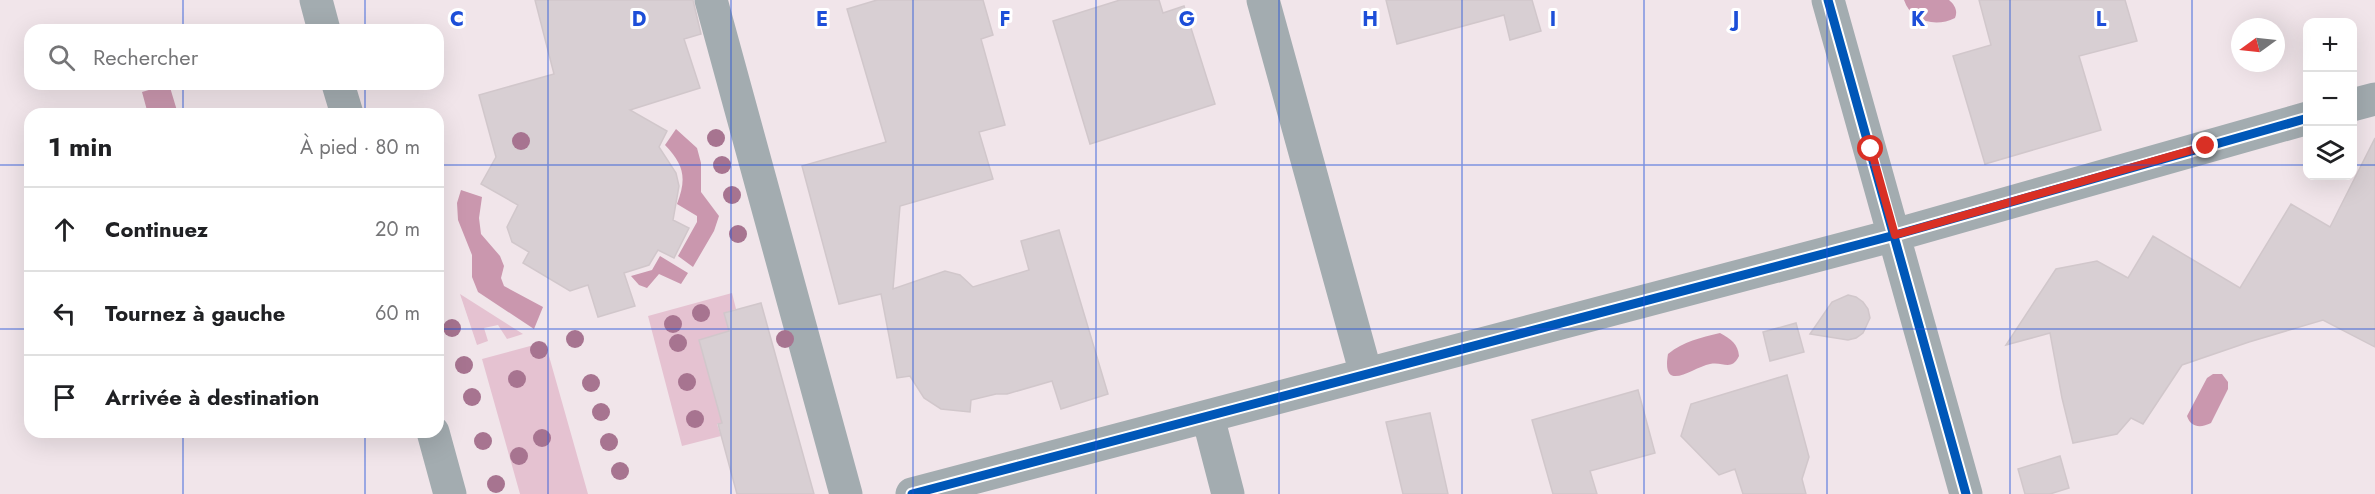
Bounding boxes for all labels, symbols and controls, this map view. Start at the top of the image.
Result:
text: C [450,5,464,34]
text: D [632,5,646,34]
text: E [816,5,828,34]
text: F [999,5,1011,34]
text: G [1179,5,1195,34]
text: H [1362,5,1378,34]
text: I [1550,5,1556,34]
text: J [1729,5,1739,34]
text: K [1911,5,1925,34]
text: L [2096,5,2107,34]
north arrow [2231,18,2285,72]
map controls [2303,18,2357,180]
button: + [2303,18,2357,72]
search box [24,24,444,90]
icon: search [45,41,78,74]
text: Rechercher [93,41,198,73]
button: − [2303,72,2357,126]
button: layers [2303,126,2357,180]
text: 1 min [48,128,112,166]
route end [2192,132,2218,158]
text: À pied · 80 m [300,133,420,162]
route start [1857,135,1883,161]
icon: ahead [48,213,81,246]
text: Continuez [105,213,208,245]
text: 20 m [375,215,420,244]
icon: left [48,297,81,330]
text: Tournez à gauche [105,297,285,329]
text: 60 m [375,299,420,328]
icon: arrive [48,381,81,414]
text: Arrivée à destination [105,381,319,413]

